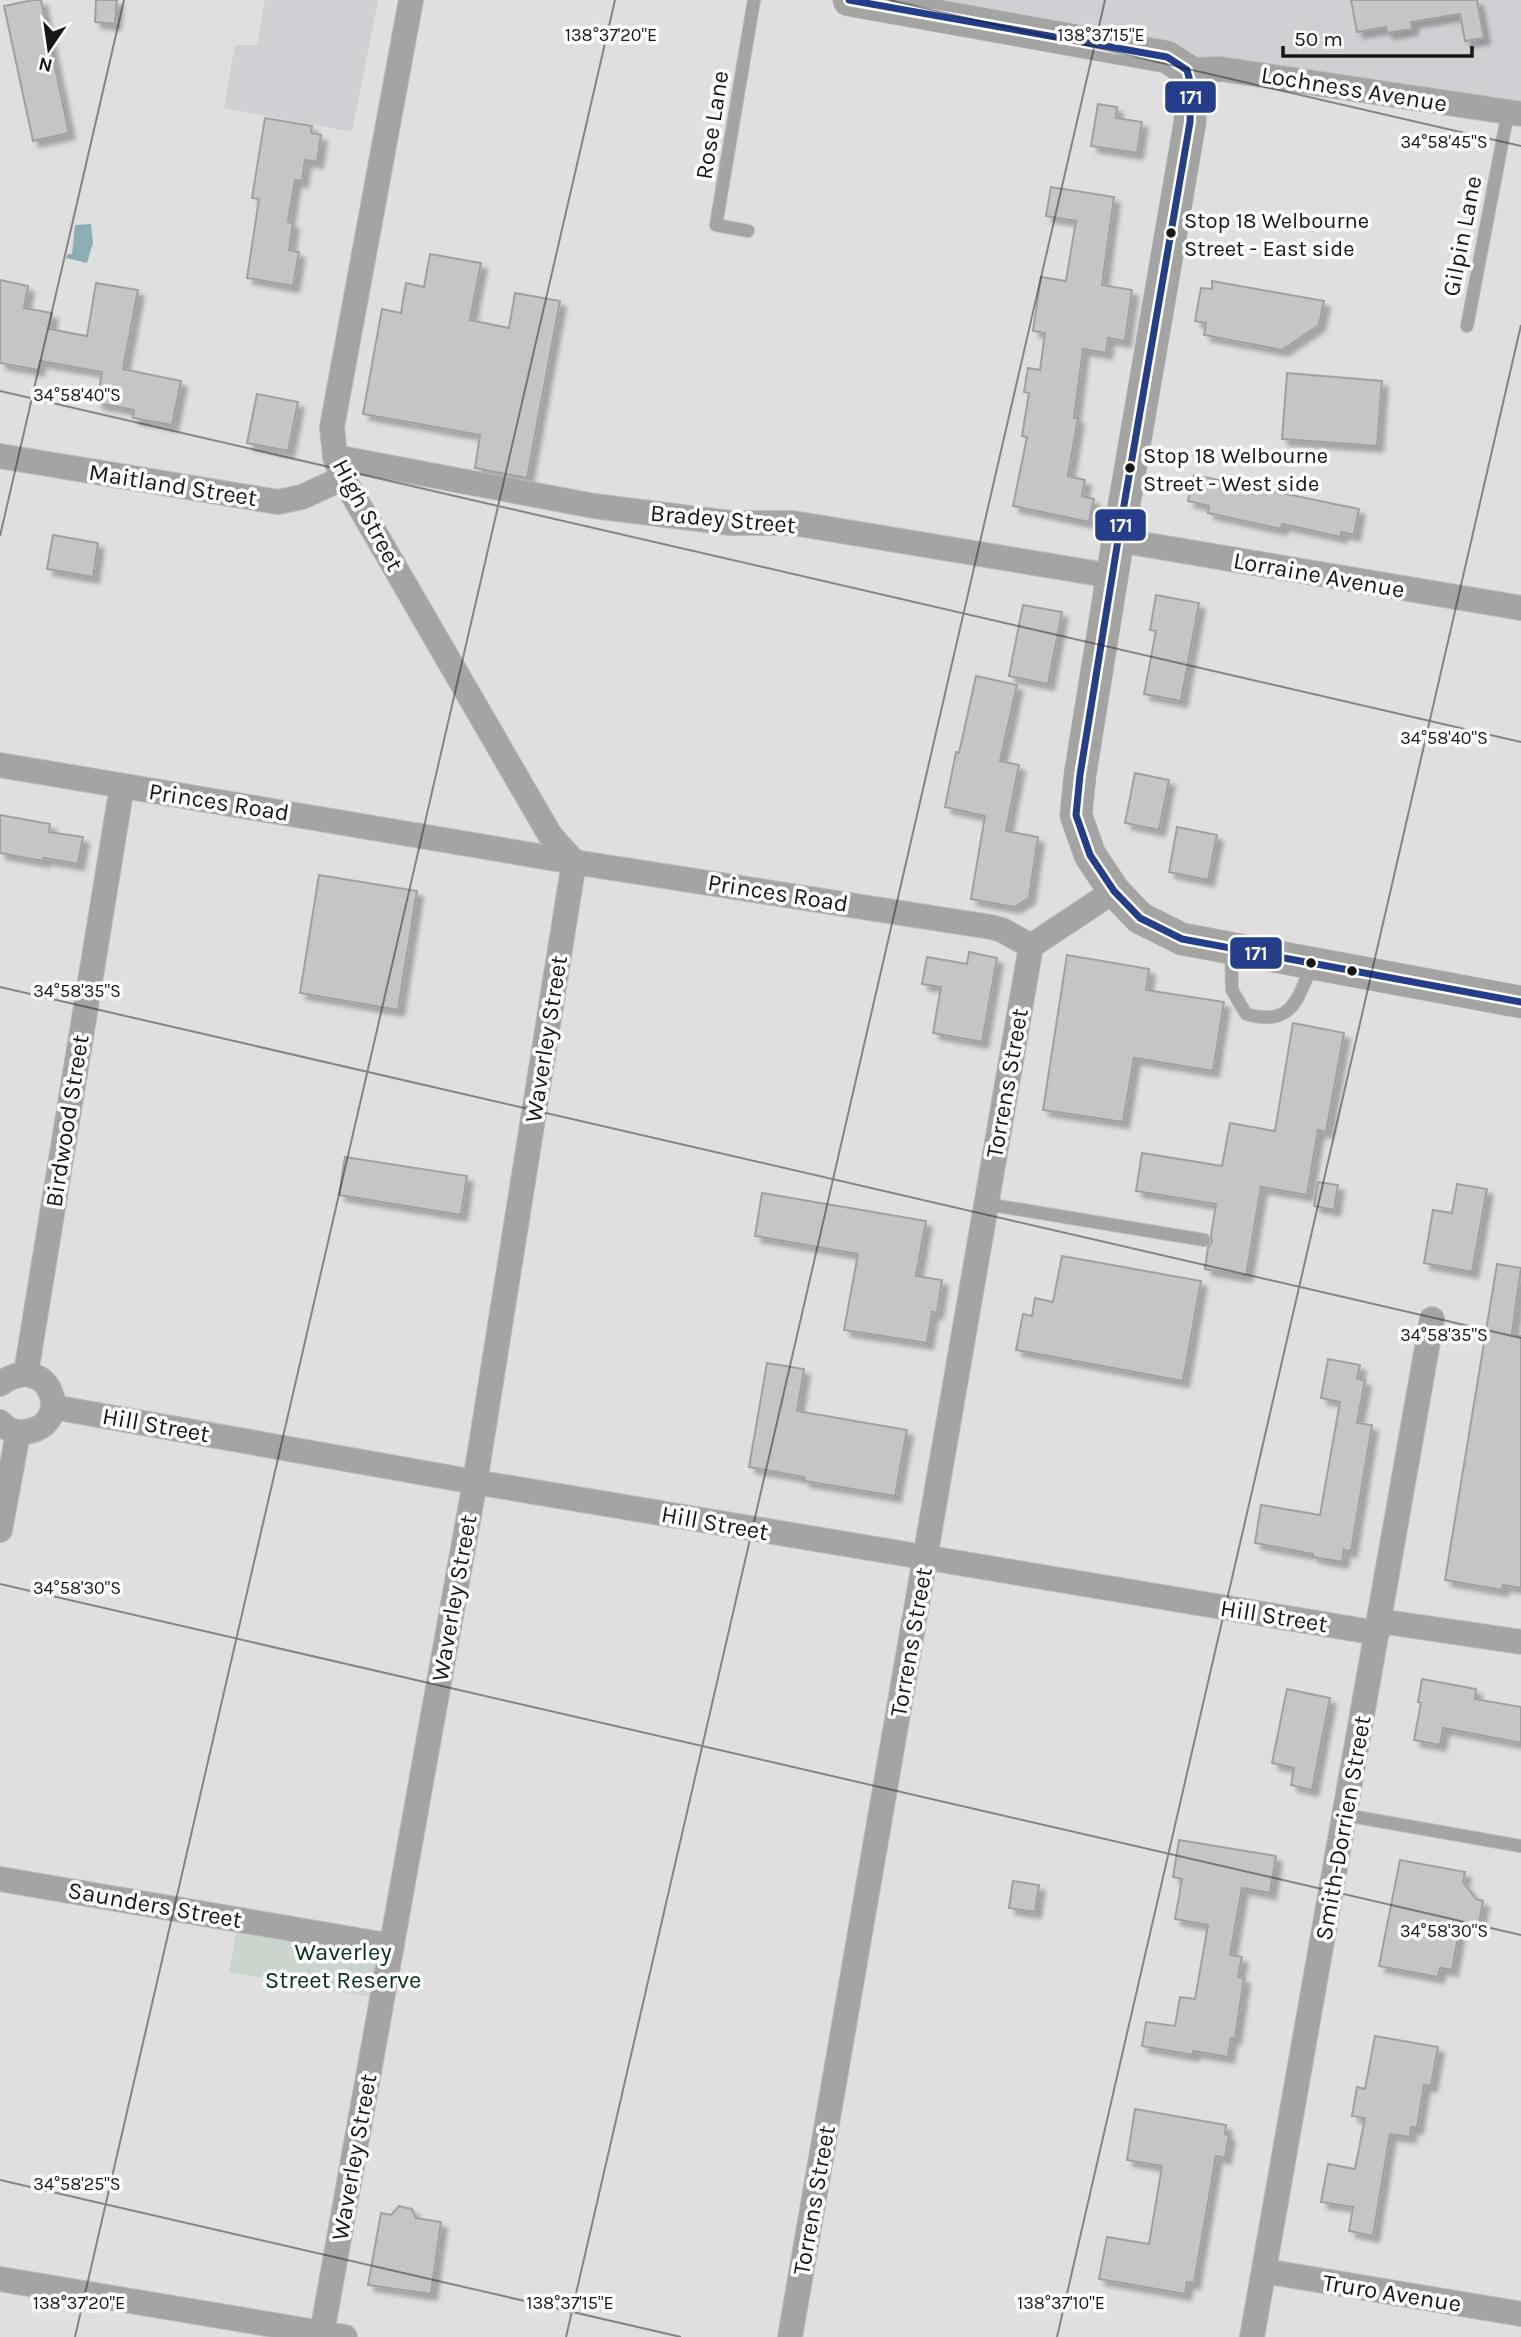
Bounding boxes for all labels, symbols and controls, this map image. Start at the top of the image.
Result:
north arrow [14,14,84,84]
scale bar [1283,14,1472,58]
text: 138°37'20"E [565,24,657,46]
text: 138°37'15"E [1058,24,1145,46]
text: 50 m [1294,27,1343,51]
text: N [36,52,55,77]
street label: Lochness Avenue [1259,60,1449,118]
street label: Rose Lane [690,69,734,181]
line badge: 171 [1164,80,1217,114]
text: 171 [1180,87,1203,109]
text: 34°58'45"S [1400,131,1488,153]
street label: Gilpin Lane [1437,173,1487,299]
place label: Stop 18 Welbourne Street - East side [1184,208,1369,262]
marker: Stop 18 Welbourne Street - East side [1164,226,1178,240]
text: 34°58'40"S [33,384,121,406]
place label: Stop 18 Welbourne Street - West side [1143,443,1328,497]
street label: High Street [327,454,409,576]
street label: Maitland Street [87,458,259,512]
marker: Stop 18 Welbourne Street - West side [1123,461,1137,475]
street label: Bradey Street [649,499,797,539]
line badge: 171 [1094,508,1147,542]
text: 171 [1110,515,1133,537]
street label: Lorraine Avenue [1231,546,1407,604]
text: 34°58'40"S [1400,727,1488,749]
street label: Princes Road [147,777,291,827]
street label: Princes Road [706,868,850,918]
line badge: 171 [1229,936,1283,970]
text: 171 [1245,943,1268,965]
street label: Waverley Street [519,953,573,1125]
unlabelled marker [1304,956,1318,970]
unlabelled marker [1345,964,1359,978]
text: 34°58'35"S [33,980,121,1002]
street label: Torrens Street [980,1006,1034,1160]
street label: Birdwood Street [40,1033,94,1209]
text: 34°58'35"S [1400,1324,1488,1346]
street label: Hill Street [100,1402,212,1448]
street label: Hill Street [659,1500,771,1546]
street label: Waverley Street [426,1512,482,1684]
street label: Torrens Street [884,1565,938,1719]
text: 34°58'30"S [33,1577,121,1599]
street label: Hill Street [1218,1594,1330,1638]
street label: Smith-Dorrien Street [1309,1713,1377,1943]
street label: Saunders Street [66,1876,244,1934]
text: 34°58'30"S [1400,1920,1488,1942]
park label: Waverley Street Reserve [265,1938,421,1994]
street label: Waverley Street [326,2071,382,2243]
street label: Torrens Street [787,2123,841,2277]
text: 34°58'25"S [33,2173,121,2195]
street label: Truro Avenue [1321,2268,1463,2318]
text: 138°37'20"E [33,2292,125,2314]
text: 138°37'15"E [527,2292,614,2314]
text: 138°37'10"E [1017,2292,1105,2314]

